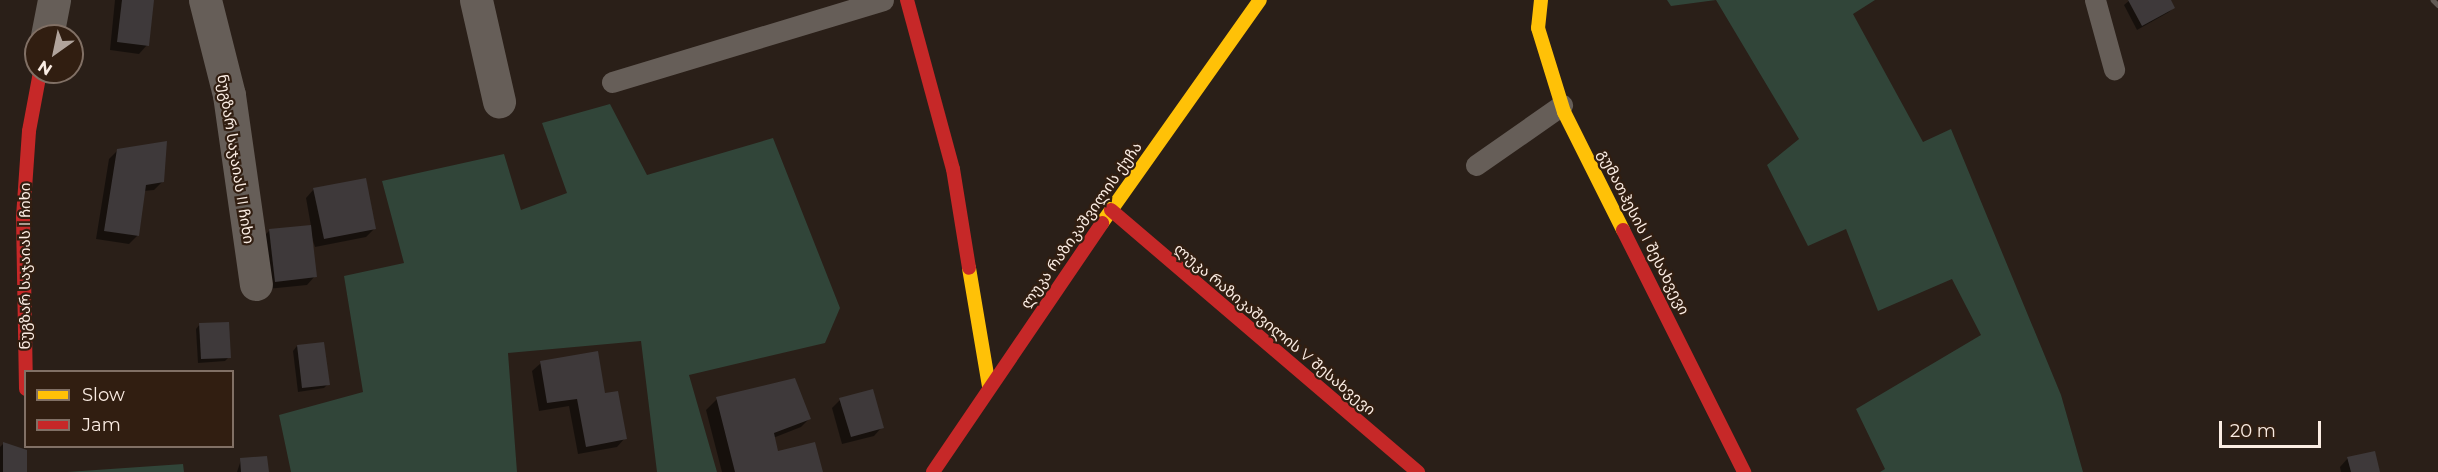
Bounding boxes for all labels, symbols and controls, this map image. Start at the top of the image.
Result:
north arrow [24,24,84,84]
text: N [34,56,56,79]
street label: ნუგზარ საჯაიას II ჩიხი [214,73,258,245]
street label: ლუკა რაზიკაშვილის ქუჩა [1016,138,1146,312]
street label: გუმათჰესის I შესახვევი [1594,146,1694,318]
street label: ნუგზარ საჯაიას I ჩიხი [16,183,34,349]
street label: ლუკა რაზიკაშვილის V შესახვევი [1171,239,1379,419]
legend [24,370,234,448]
text: Slow [82,384,125,406]
scale bar [2222,409,2324,447]
text: Jam [82,414,121,436]
text: 20 m [2230,420,2276,442]

